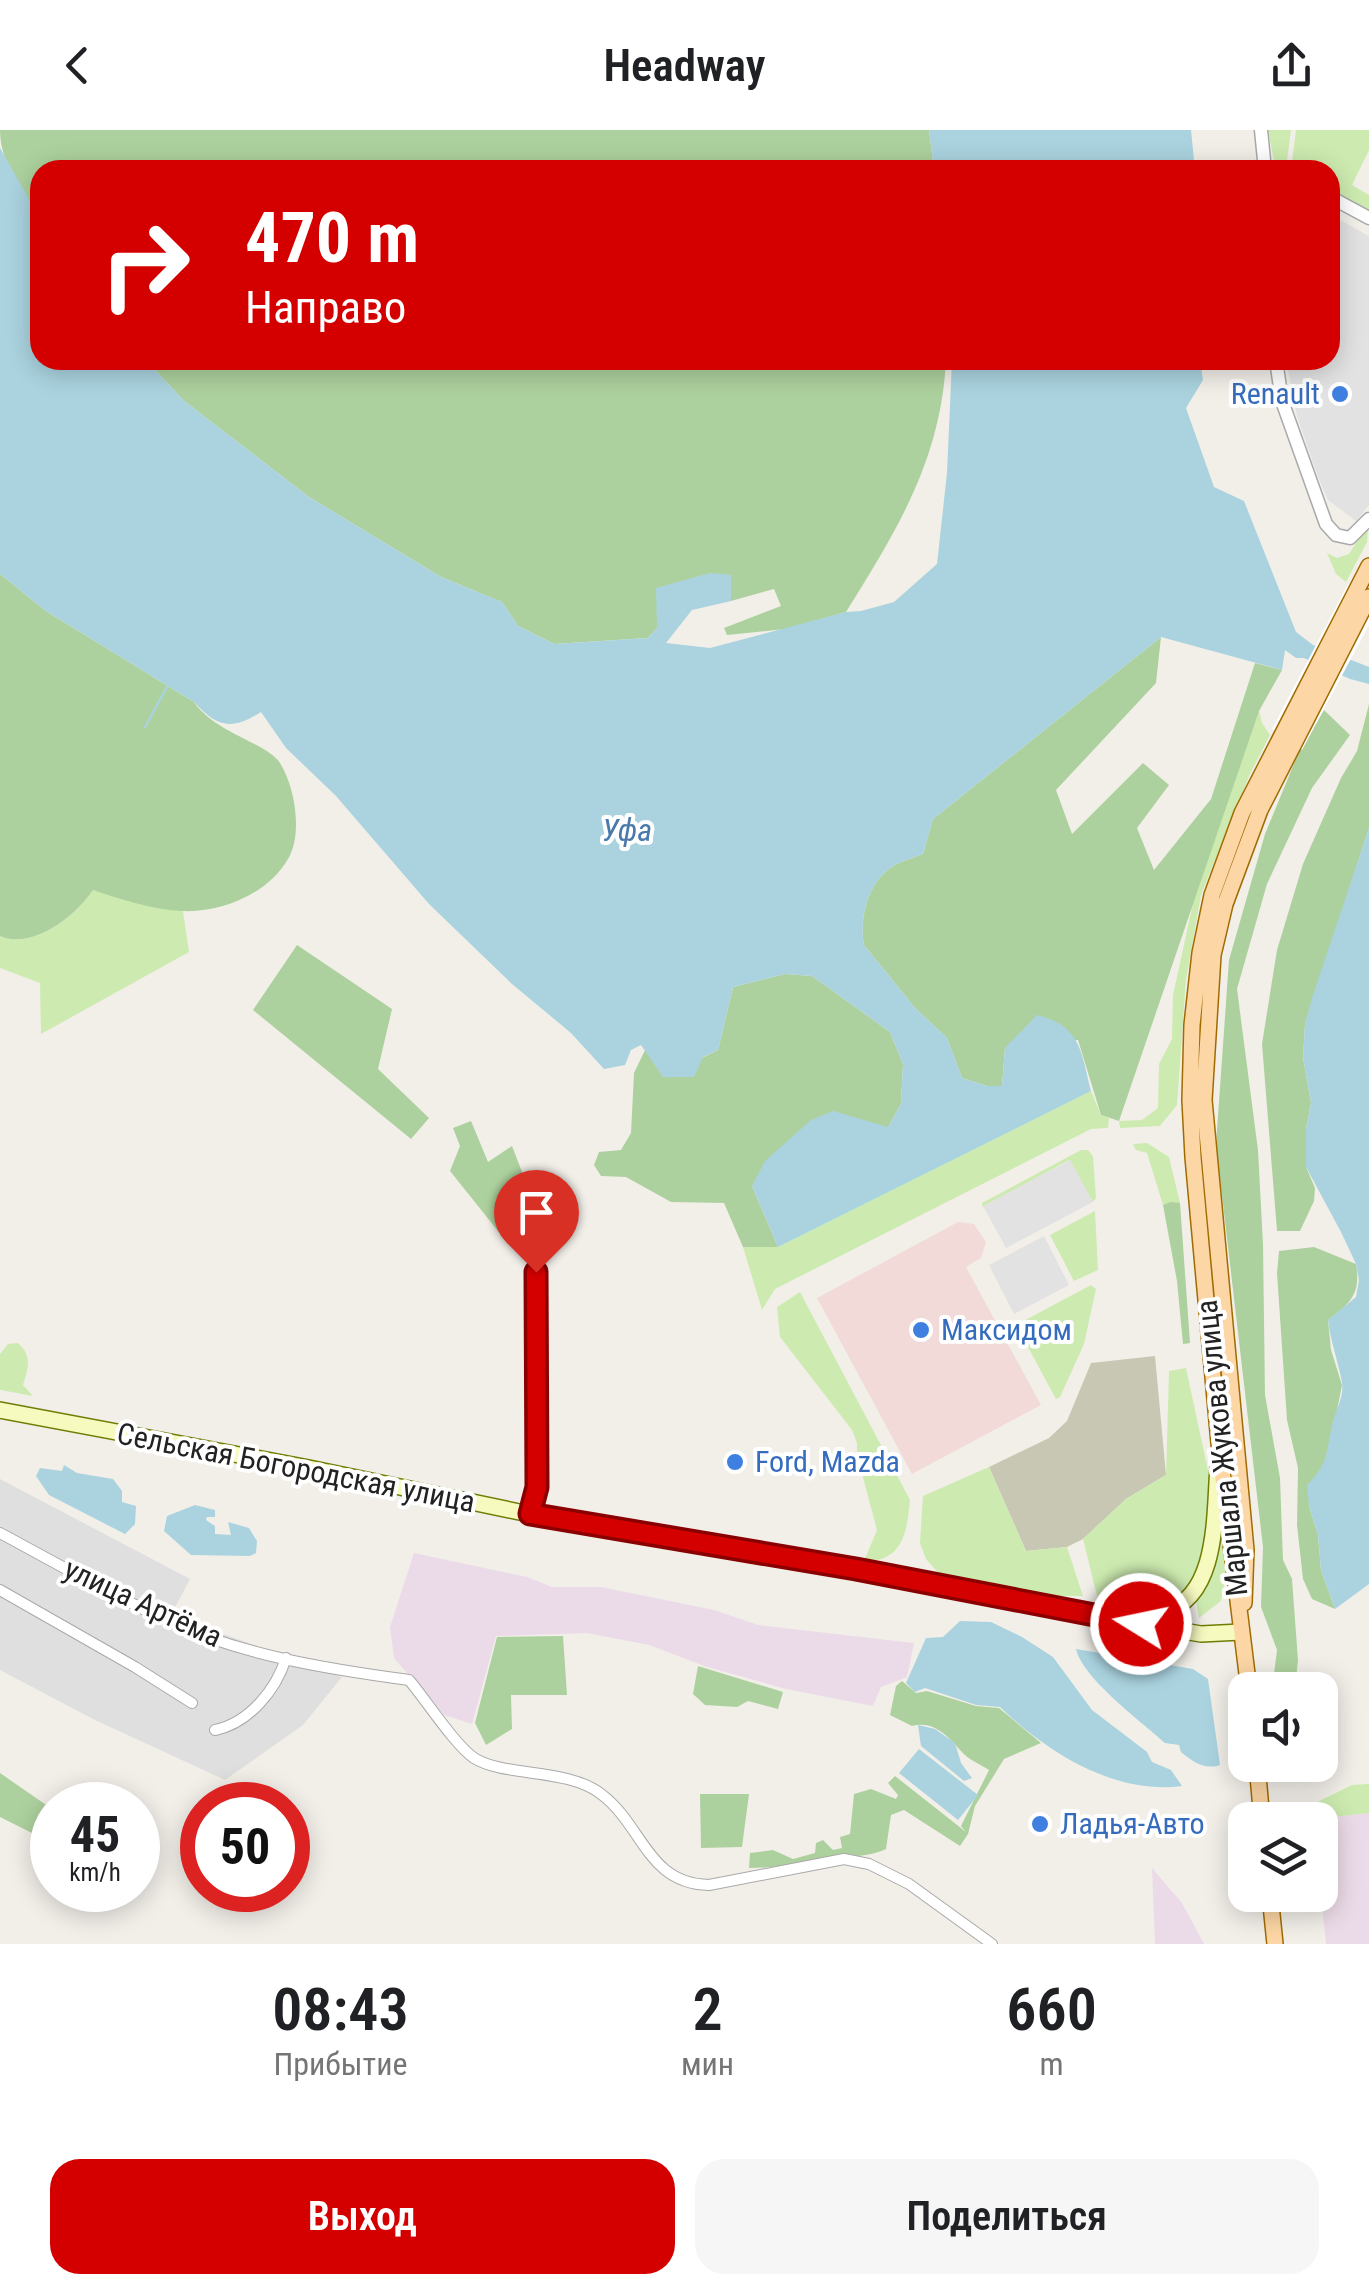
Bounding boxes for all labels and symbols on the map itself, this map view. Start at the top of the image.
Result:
place label: Renault [1231,376,1320,411]
marker: Renault [1329,383,1351,405]
water label: Уфа [602,811,652,849]
pin [494,1170,579,1273]
street label: Маршала Жукова улица [1189,1298,1254,1598]
place label: Максидом [941,1312,1072,1347]
marker: Максидом [910,1319,932,1341]
street label: Сельская Богородская улица [114,1416,478,1519]
place label: Ford, Mazda [755,1444,900,1479]
marker: Ford, Mazda [724,1451,746,1473]
street label: улица Артёма [59,1551,228,1654]
position arrow [1089,1572,1193,1676]
speed limit sign: 50 [180,1782,310,1912]
place label: Ладья-Авто [1060,1806,1205,1841]
marker: Ладья-Авто [1029,1813,1051,1835]

